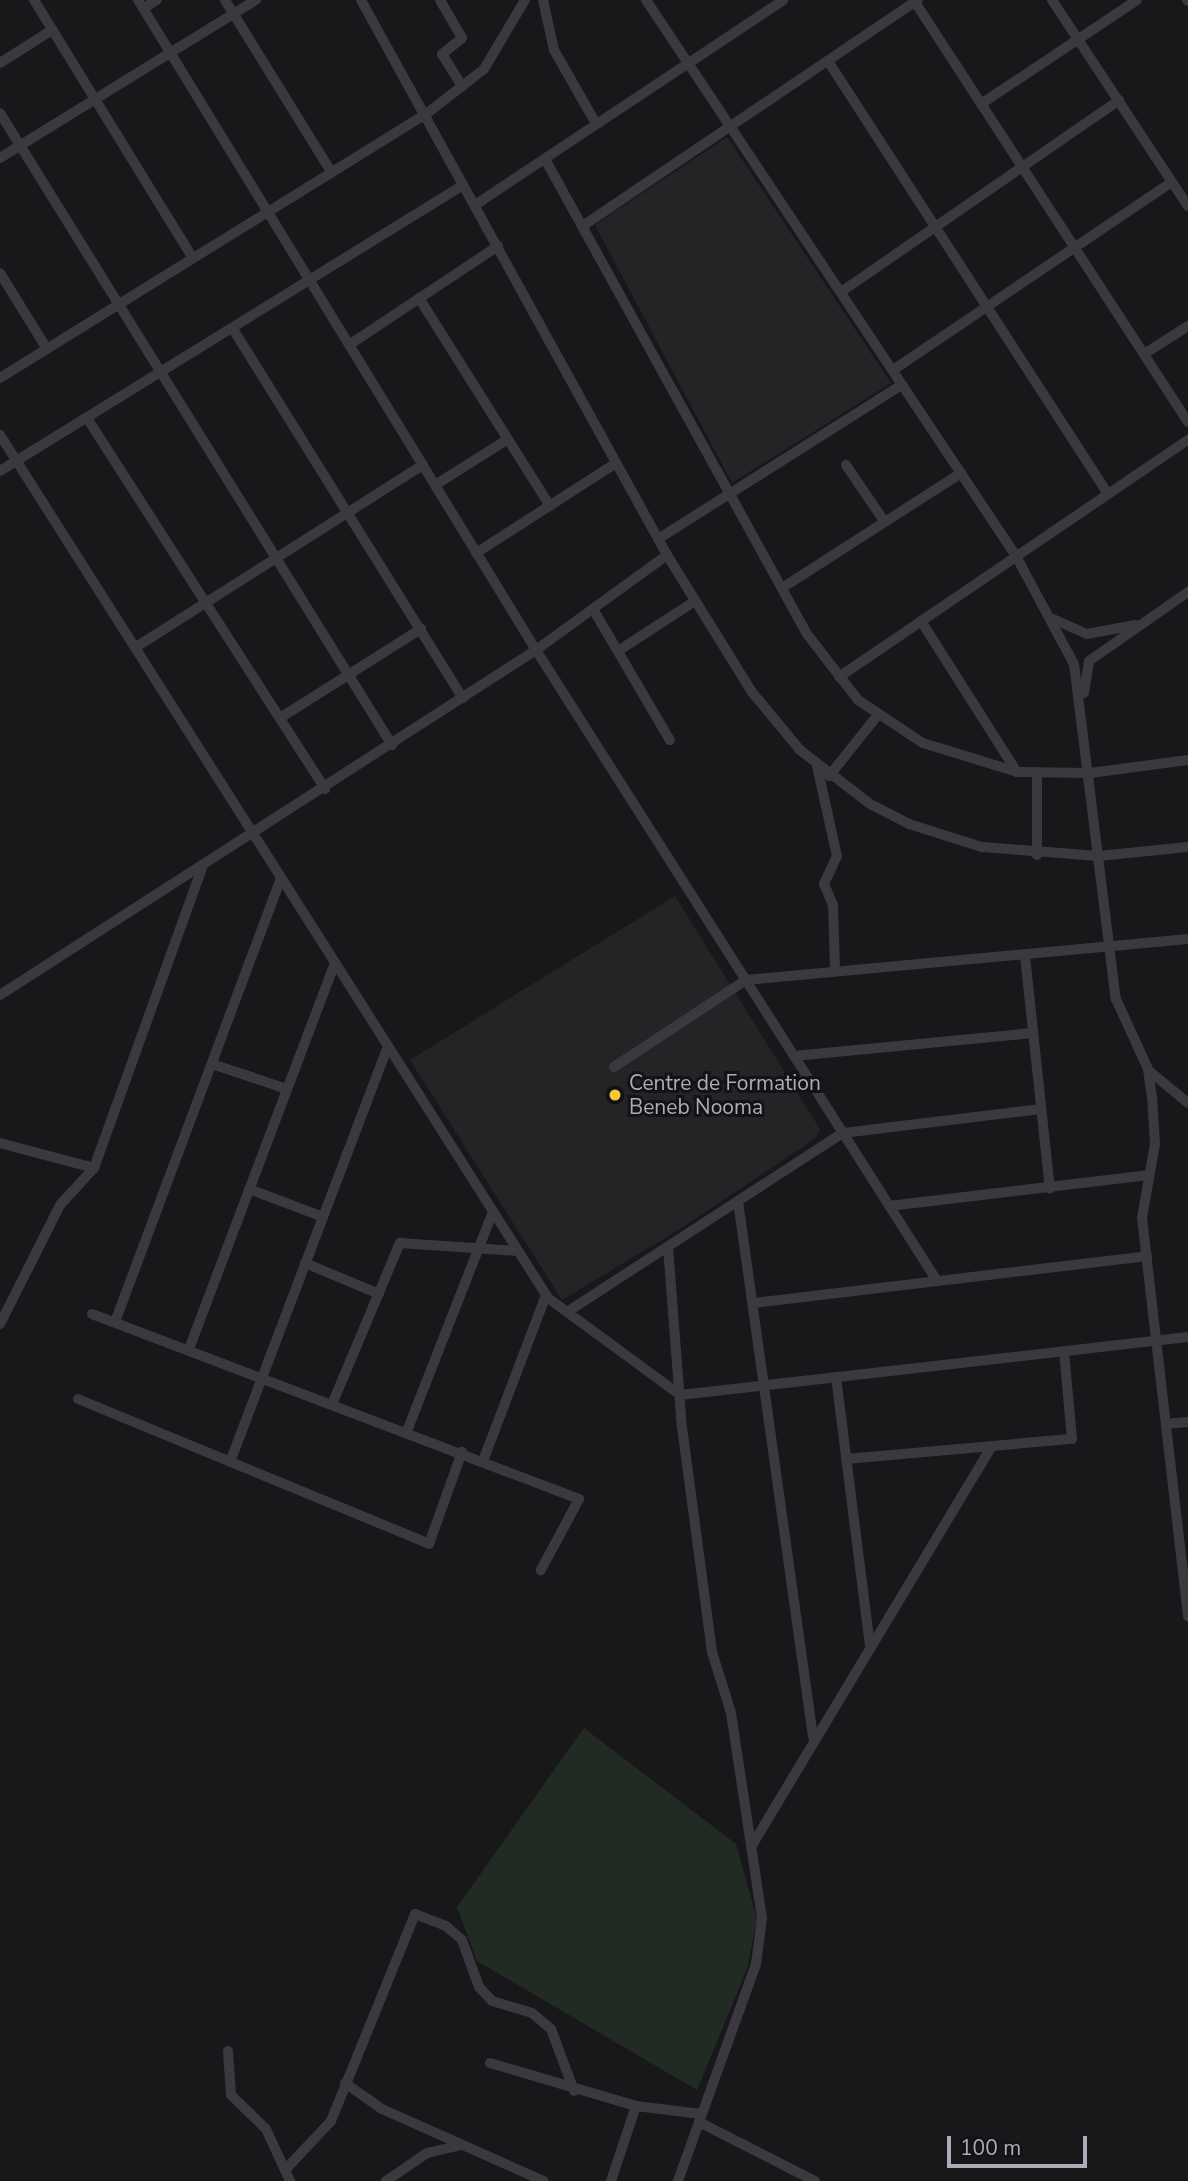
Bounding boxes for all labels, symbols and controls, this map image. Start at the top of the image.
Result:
place label: Centre de Formation Beneb Nooma [629,1070,821,1120]
marker: Centre de Formation Beneb Nooma [607,1087,623,1103]
scale bar [950,2122,1090,2166]
text: 100 m [960,2134,1021,2162]

